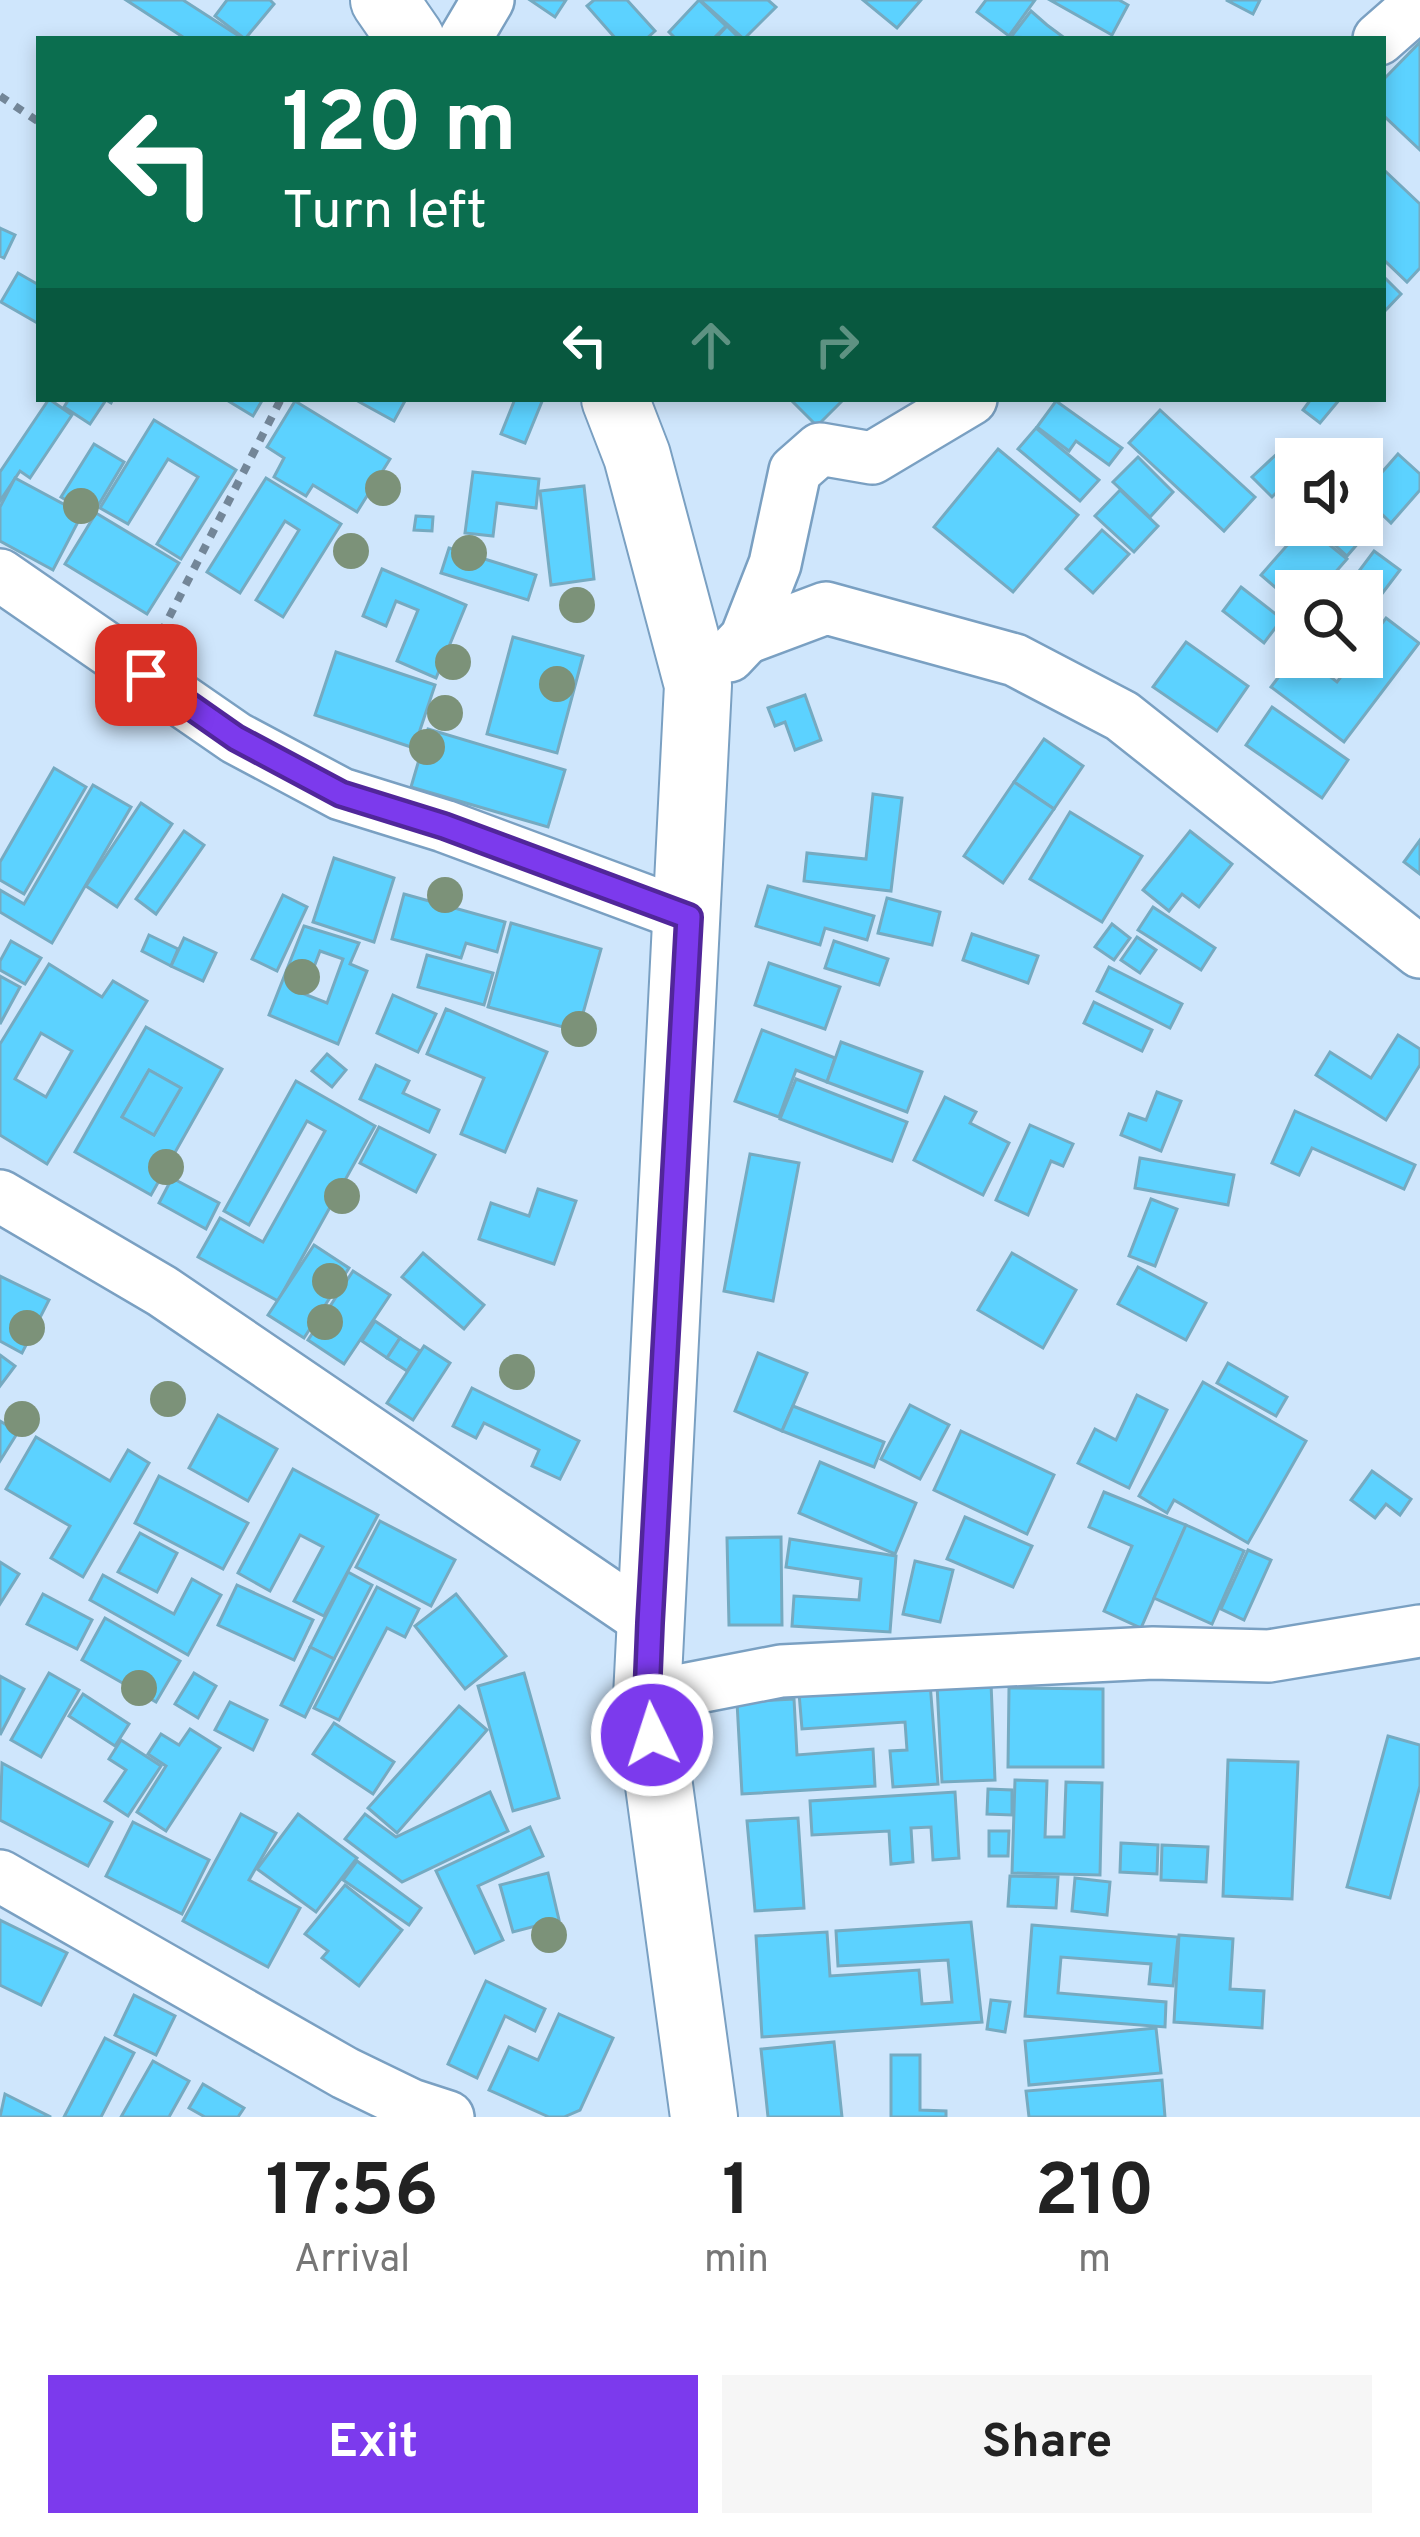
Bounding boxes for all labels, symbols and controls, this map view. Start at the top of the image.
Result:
text: 120 m [282,75,517,181]
icon: left [84,84,240,240]
text: Turn left [282,179,487,248]
icon: left [552,312,618,378]
icon: ahead [678,312,744,378]
icon: right [804,312,870,378]
map controls [1275,438,1383,678]
button: sound [1275,438,1383,546]
button: search [1275,570,1383,678]
pin [95,624,197,726]
icon: arrive [113,642,179,708]
position arrow [589,1672,715,1798]
text: 17:56 [265,2149,439,2241]
text: 1 [722,2149,751,2241]
text: 210 [1034,2149,1155,2241]
text: Arrival [294,2237,410,2286]
text: min [704,2237,769,2286]
text: m [1078,2237,1111,2286]
button: Exit [48,2375,698,2513]
button: Share [722,2375,1372,2513]

